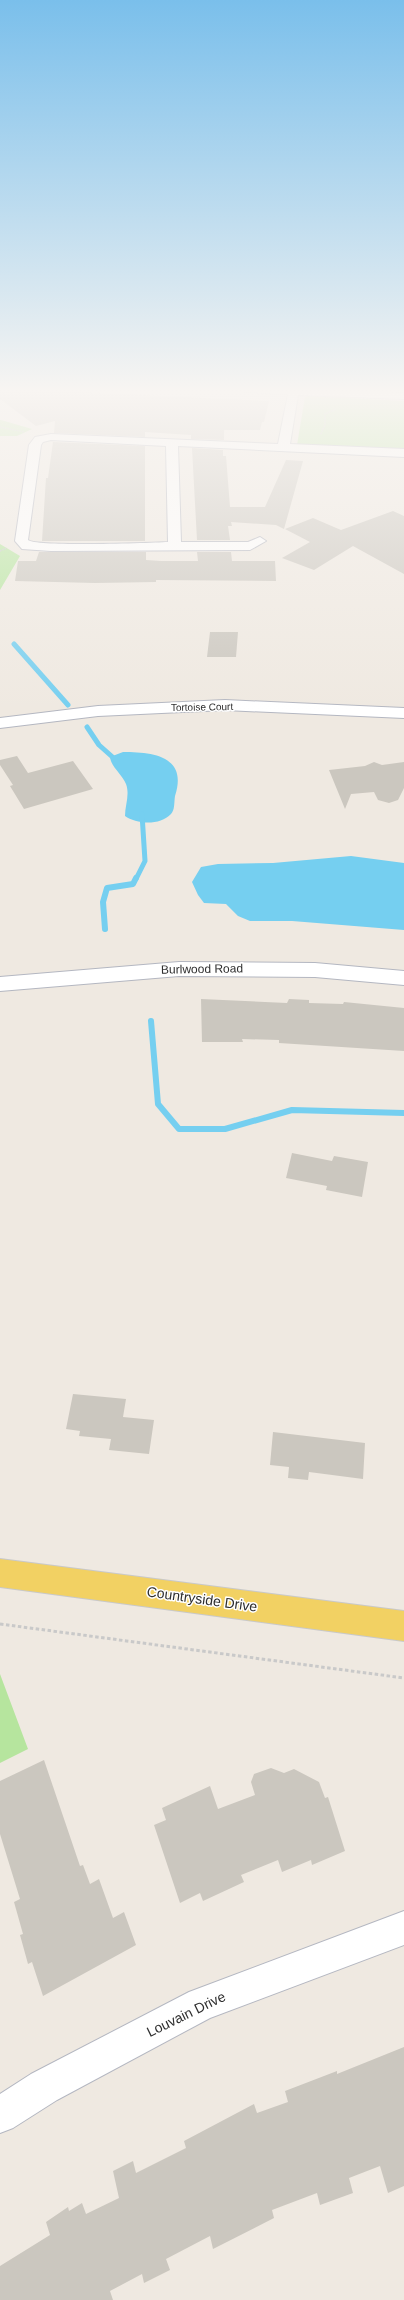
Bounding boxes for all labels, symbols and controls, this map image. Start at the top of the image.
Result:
street label: Tortoise Court [171,701,233,713]
street label: Burlwood Road [161,961,243,977]
street label: Countryside Drive [146,1583,258,1615]
street label: Louvain Drive [144,1988,228,2040]

